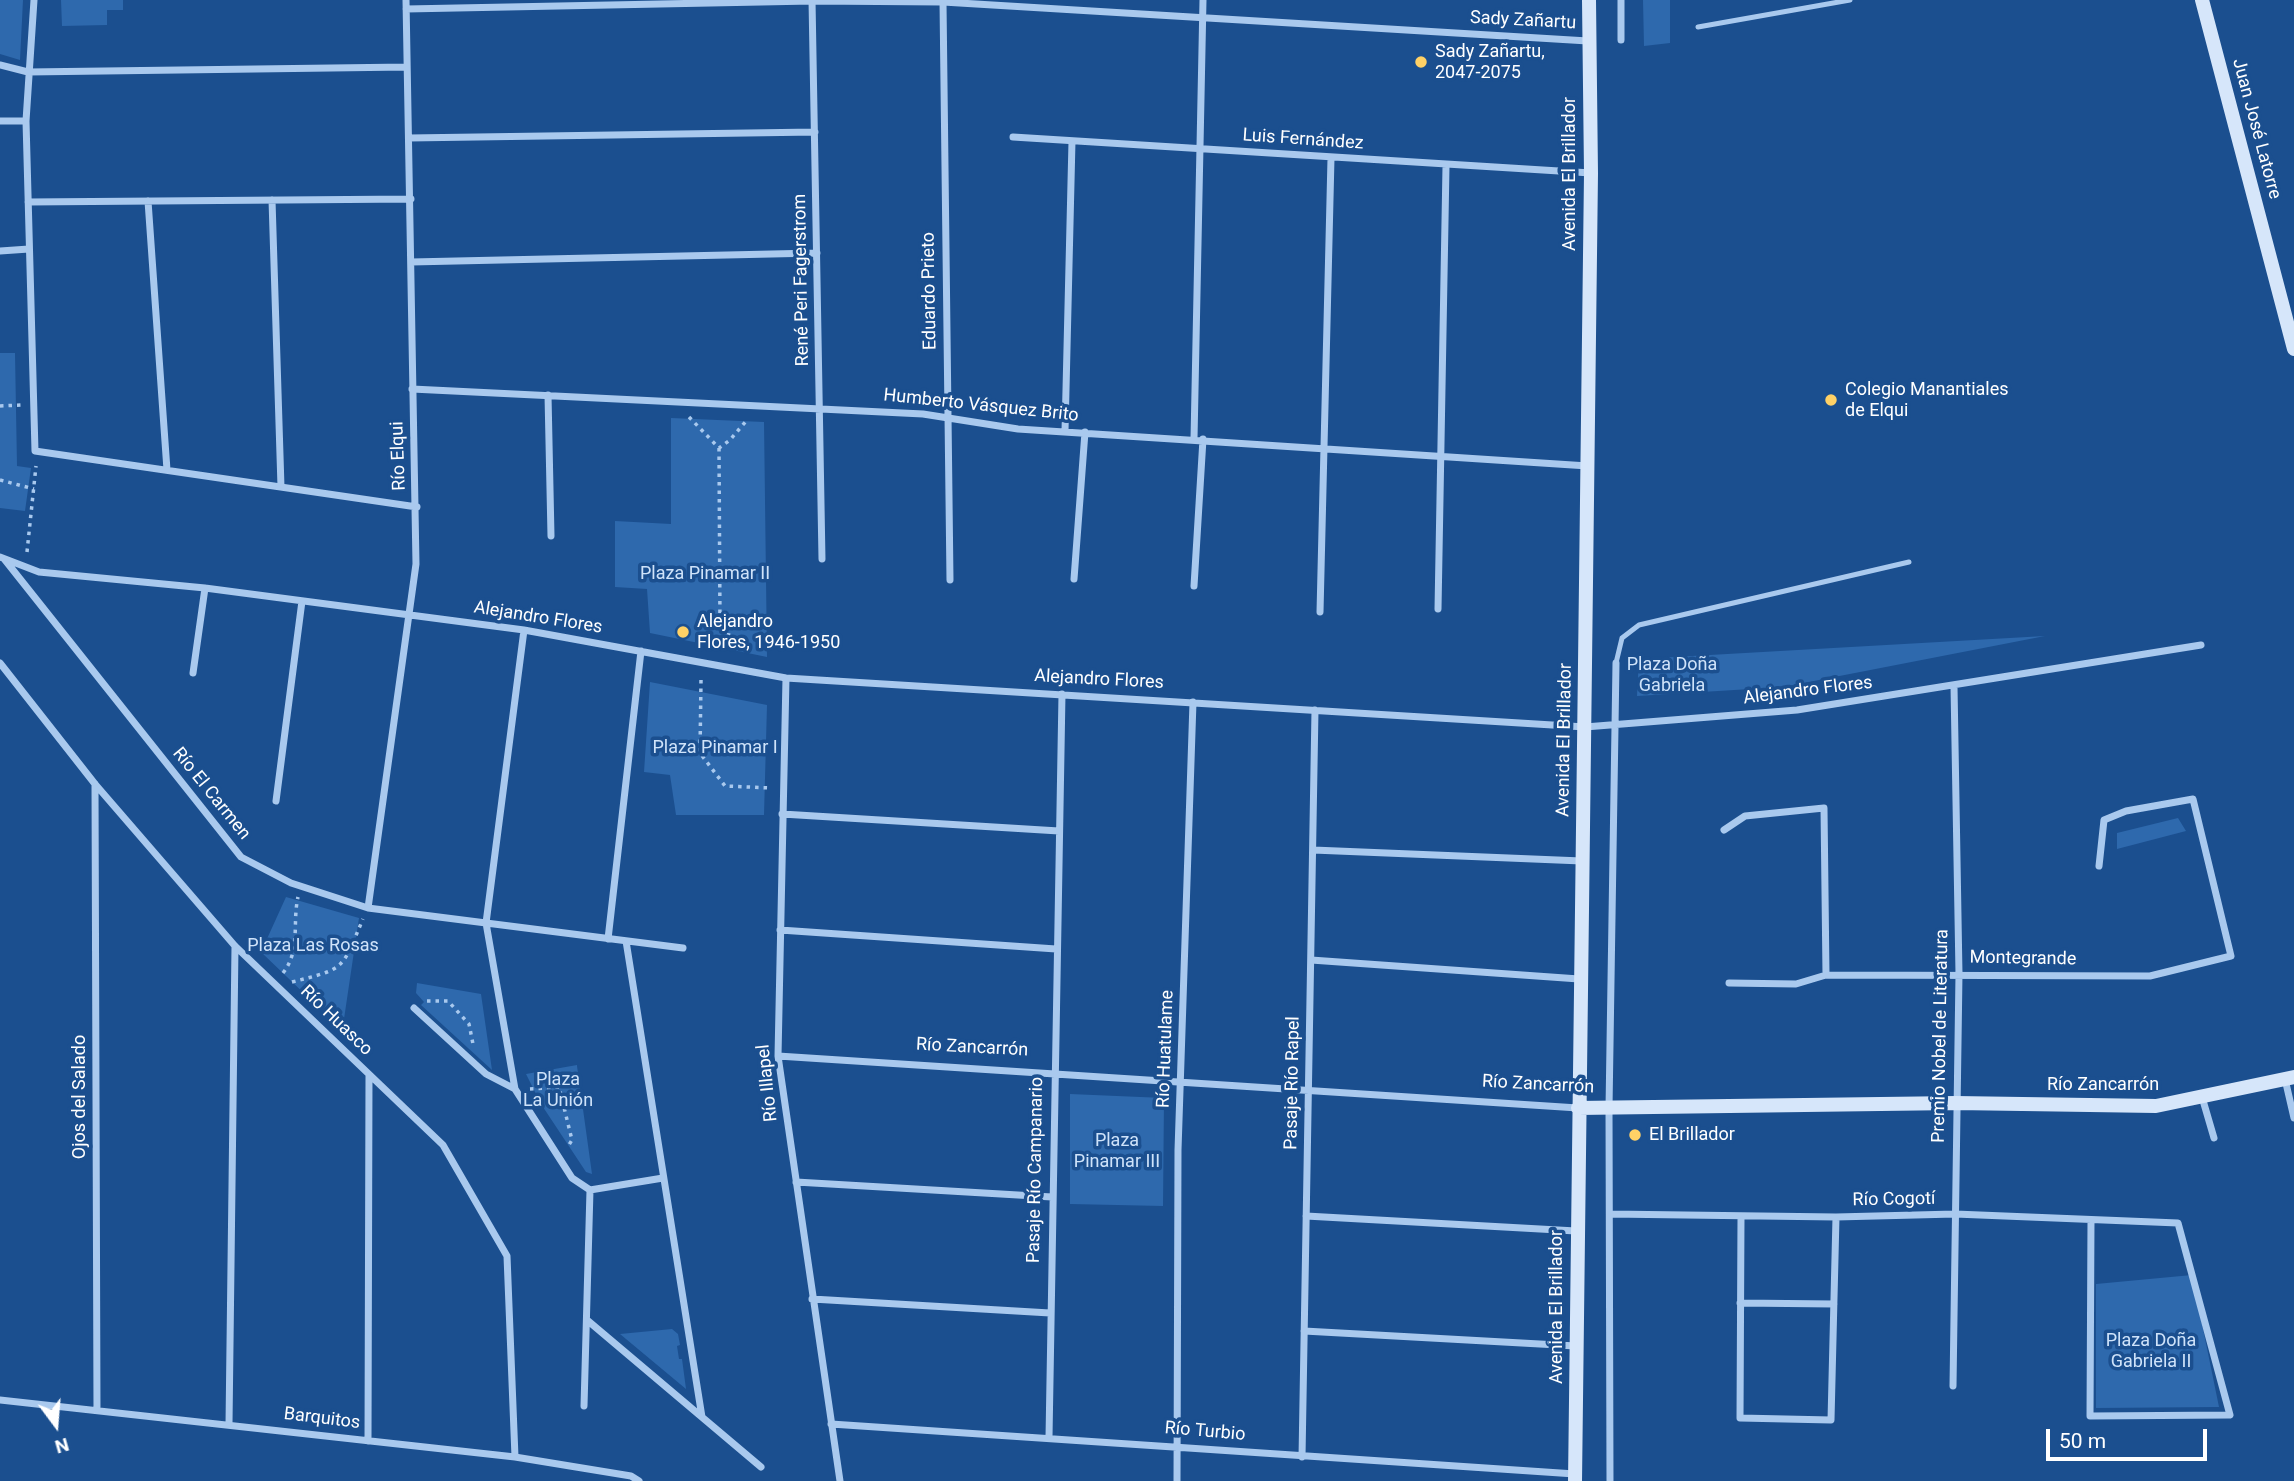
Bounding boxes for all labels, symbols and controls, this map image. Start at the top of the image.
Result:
street label: Sady Zañartu [1469,7,1577,35]
place label: Sady Zañartu, 2047-2075 [1435,41,1545,84]
marker: Sady Zañartu, 2047-2075 [1413,54,1429,70]
street label: Juan José Latorre [2227,56,2285,202]
street label: Avenida El Brillador [1559,97,1581,251]
street label: Luis Fernández [1242,125,1364,155]
street label: René Peri Fagerstrom [790,193,814,367]
street label: Eduardo Prieto [918,232,942,350]
place label: Colegio Manantiales de Elqui [1845,379,2009,422]
street label: Humberto Vásquez Brito [882,385,1080,427]
marker: Colegio Manantiales de Elqui [1823,392,1839,408]
street label: Río Elqui [387,421,411,491]
park label: Plaza Pinamar II [640,563,770,585]
street label: Alejandro Flores [472,597,604,639]
place label: Alejandro Flores, 1946-1950 [697,611,840,654]
marker: Alejandro Flores, 1946-1950 [675,624,691,640]
park label: Plaza Doña Gabriela [1627,654,1717,696]
street label: Avenida El Brillador [1553,663,1577,817]
street label: Alejandro Flores [1034,666,1164,694]
street label: Alejandro Flores [1742,672,1874,710]
park label: Plaza Pinamar I [652,737,778,759]
street label: Río El Carmen [167,744,255,844]
street label: Premio Nobel de Literatura [1928,929,1954,1143]
park label: Plaza Las Rosas [247,935,379,957]
street label: Montegrande [1970,947,2076,971]
street label: Río Huasco [295,981,377,1061]
street label: Río Huatulame [1153,990,1179,1108]
street label: Pasaje Río Rapel [1281,1016,1305,1150]
street label: Río Zancarrón [915,1034,1029,1062]
street label: Ojos del Salado [69,1035,91,1159]
street label: Río Illapel [753,1043,783,1123]
park label: Plaza La Unión [523,1069,593,1112]
street label: Río Zancarrón [1481,1071,1595,1099]
street label: Río Zancarrón [2047,1074,2159,1096]
street label: Pasaje Río Campanario [1024,1077,1048,1263]
place label: El Brillador [1649,1124,1735,1146]
marker: El Brillador [1627,1127,1643,1143]
park label: Plaza Pinamar III [1074,1130,1160,1172]
street label: Río Cogotí [1852,1188,1936,1212]
street label: Avenida El Brillador [1546,1230,1568,1384]
park label: Plaza Doña Gabriela II [2106,1330,2196,1372]
north arrow [21,1390,91,1460]
street label: Barquitos [283,1404,361,1434]
scale bar [2049,1414,2210,1458]
street label: Río Turbio [1164,1418,1246,1446]
text: 50 m [2059,1429,2106,1453]
text: N [52,1433,72,1459]

